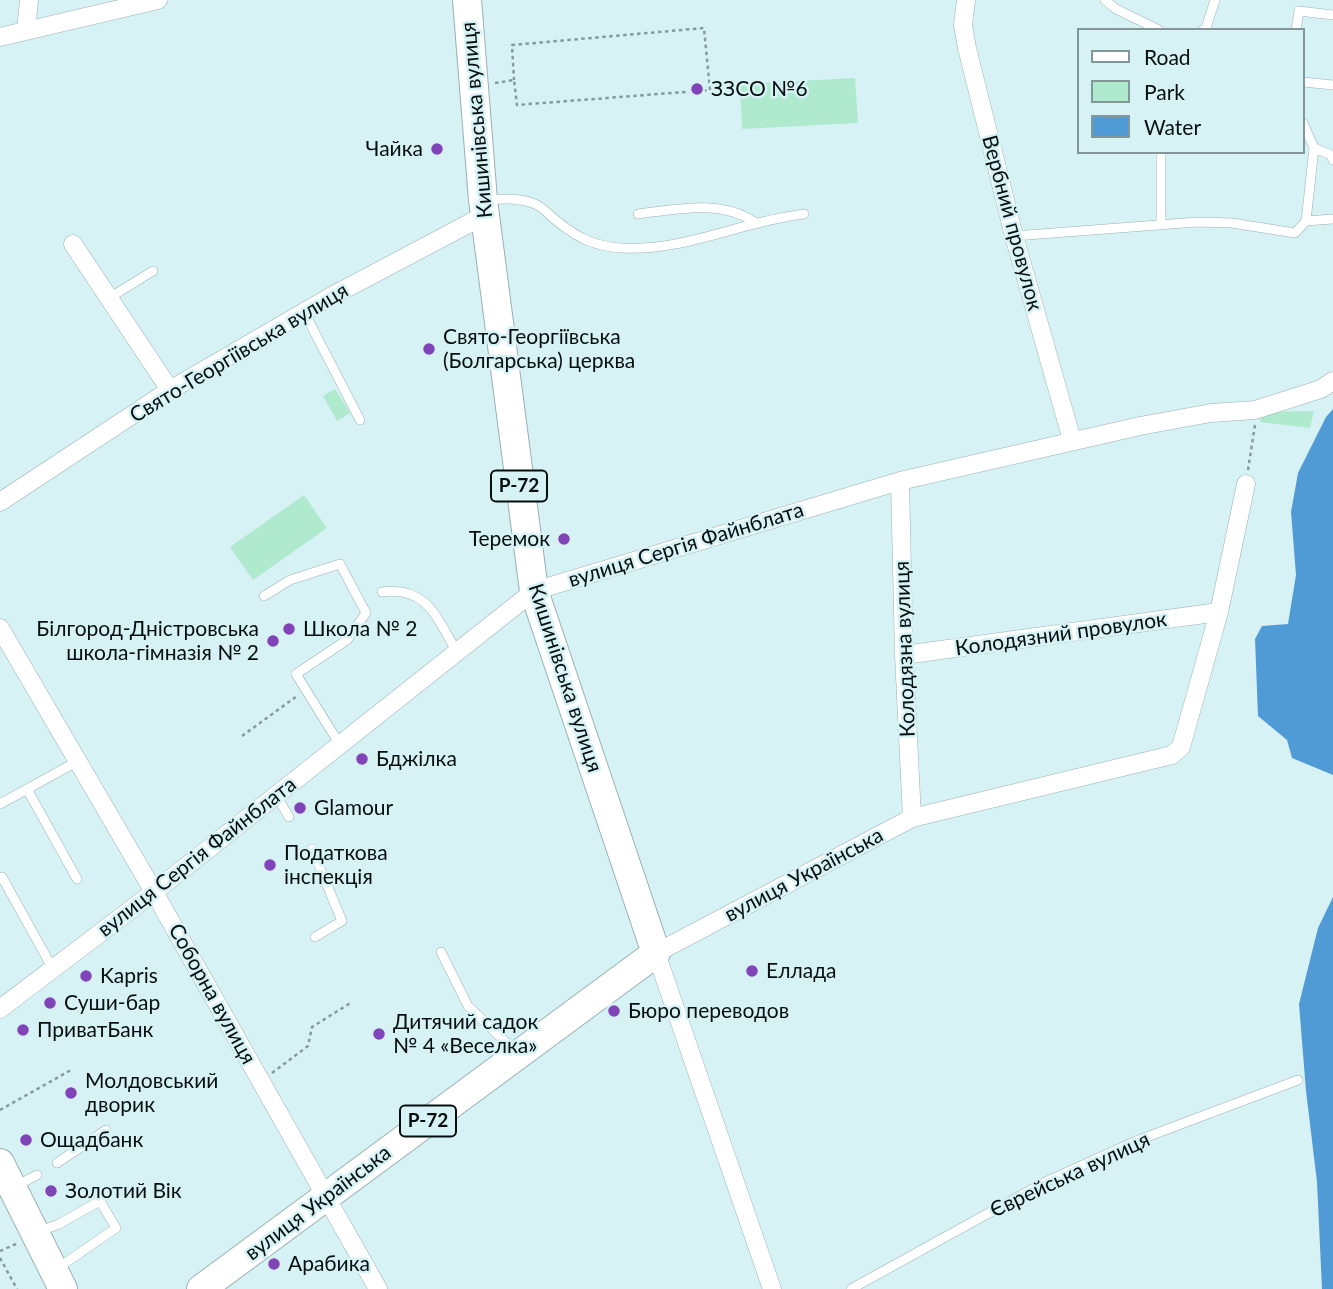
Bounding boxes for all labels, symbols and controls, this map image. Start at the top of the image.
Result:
street label: Кишинівська вулиця [456,21,498,219]
legend [1078,28,1305,154]
text: Road [1144,44,1191,69]
place label: ЗЗСО №6 [711,76,808,102]
text: Park [1144,79,1185,104]
marker: ЗЗСО №6 [689,81,705,97]
text: Water [1144,114,1201,139]
street label: Вербний провулок [976,133,1048,313]
place label: Чайка [366,136,423,162]
marker: Чайка [429,141,445,157]
street label: Свято-Георгіївська вулиця [125,278,353,428]
place label: Свято-Георгіївська (Болгарська) церква [443,324,635,374]
marker: Свято-Георгіївська (Болгарська) церква [421,341,437,357]
road number: Р-72 [491,471,547,502]
street label: вулиця Сергія Файнблата [565,497,807,593]
place label: Теремок [469,526,550,552]
marker: Теремок [556,531,572,547]
street label: Колодязна вулиця [889,560,921,738]
street label: Кишинівська вулиця [523,581,607,775]
street label: Колодязний провулок [954,607,1168,661]
place label: Білгород-Дністровська школа-гімназія № 2 [36,616,259,666]
place label: Школа № 2 [303,616,417,642]
marker: Школа № 2 [281,621,297,637]
marker: Білгород-Дністровська школа-гімназія № 2 [265,633,281,649]
place label: Бджілка [376,746,457,772]
marker: Бджілка [354,751,370,767]
street label: вулиця Сергія Файнблата [93,772,301,942]
place label: Glamour [314,795,393,821]
marker: Glamour [292,800,308,816]
street label: вулиця Українська [720,823,888,927]
place label: Податкова інспекція [284,840,388,890]
marker: Податкова інспекція [262,857,278,873]
street label: Соборна вулиця [163,919,261,1069]
place label: Еллада [766,958,837,984]
place label: Kapris [100,963,158,989]
marker: Еллада [744,963,760,979]
marker: Kapris [78,968,94,984]
place label: Суши-бар [64,990,160,1016]
marker: Суши-бар [42,995,58,1011]
place label: Бюро переводов [628,998,789,1024]
marker: Бюро переводов [606,1003,622,1019]
place label: Дитячий садок № 4 «Веселка» [393,1009,538,1059]
place label: ПриватБанк [37,1017,153,1043]
marker: ПриватБанк [15,1022,31,1038]
marker: Дитячий садок № 4 «Веселка» [371,1026,387,1042]
place label: Молдовський дворик [85,1068,218,1118]
marker: Молдовський дворик [63,1085,79,1101]
road number: Р-72 [400,1106,456,1136]
place label: Ощадбанк [40,1127,143,1153]
street label: Єврейська вулиця [986,1127,1154,1223]
marker: Ощадбанк [18,1132,34,1148]
street label: вулиця Українська [240,1140,396,1266]
place label: Золотий Вік [65,1178,182,1204]
marker: Золотий Вік [43,1183,59,1199]
place label: Арабика [288,1251,370,1277]
marker: Арабика [266,1256,282,1272]

